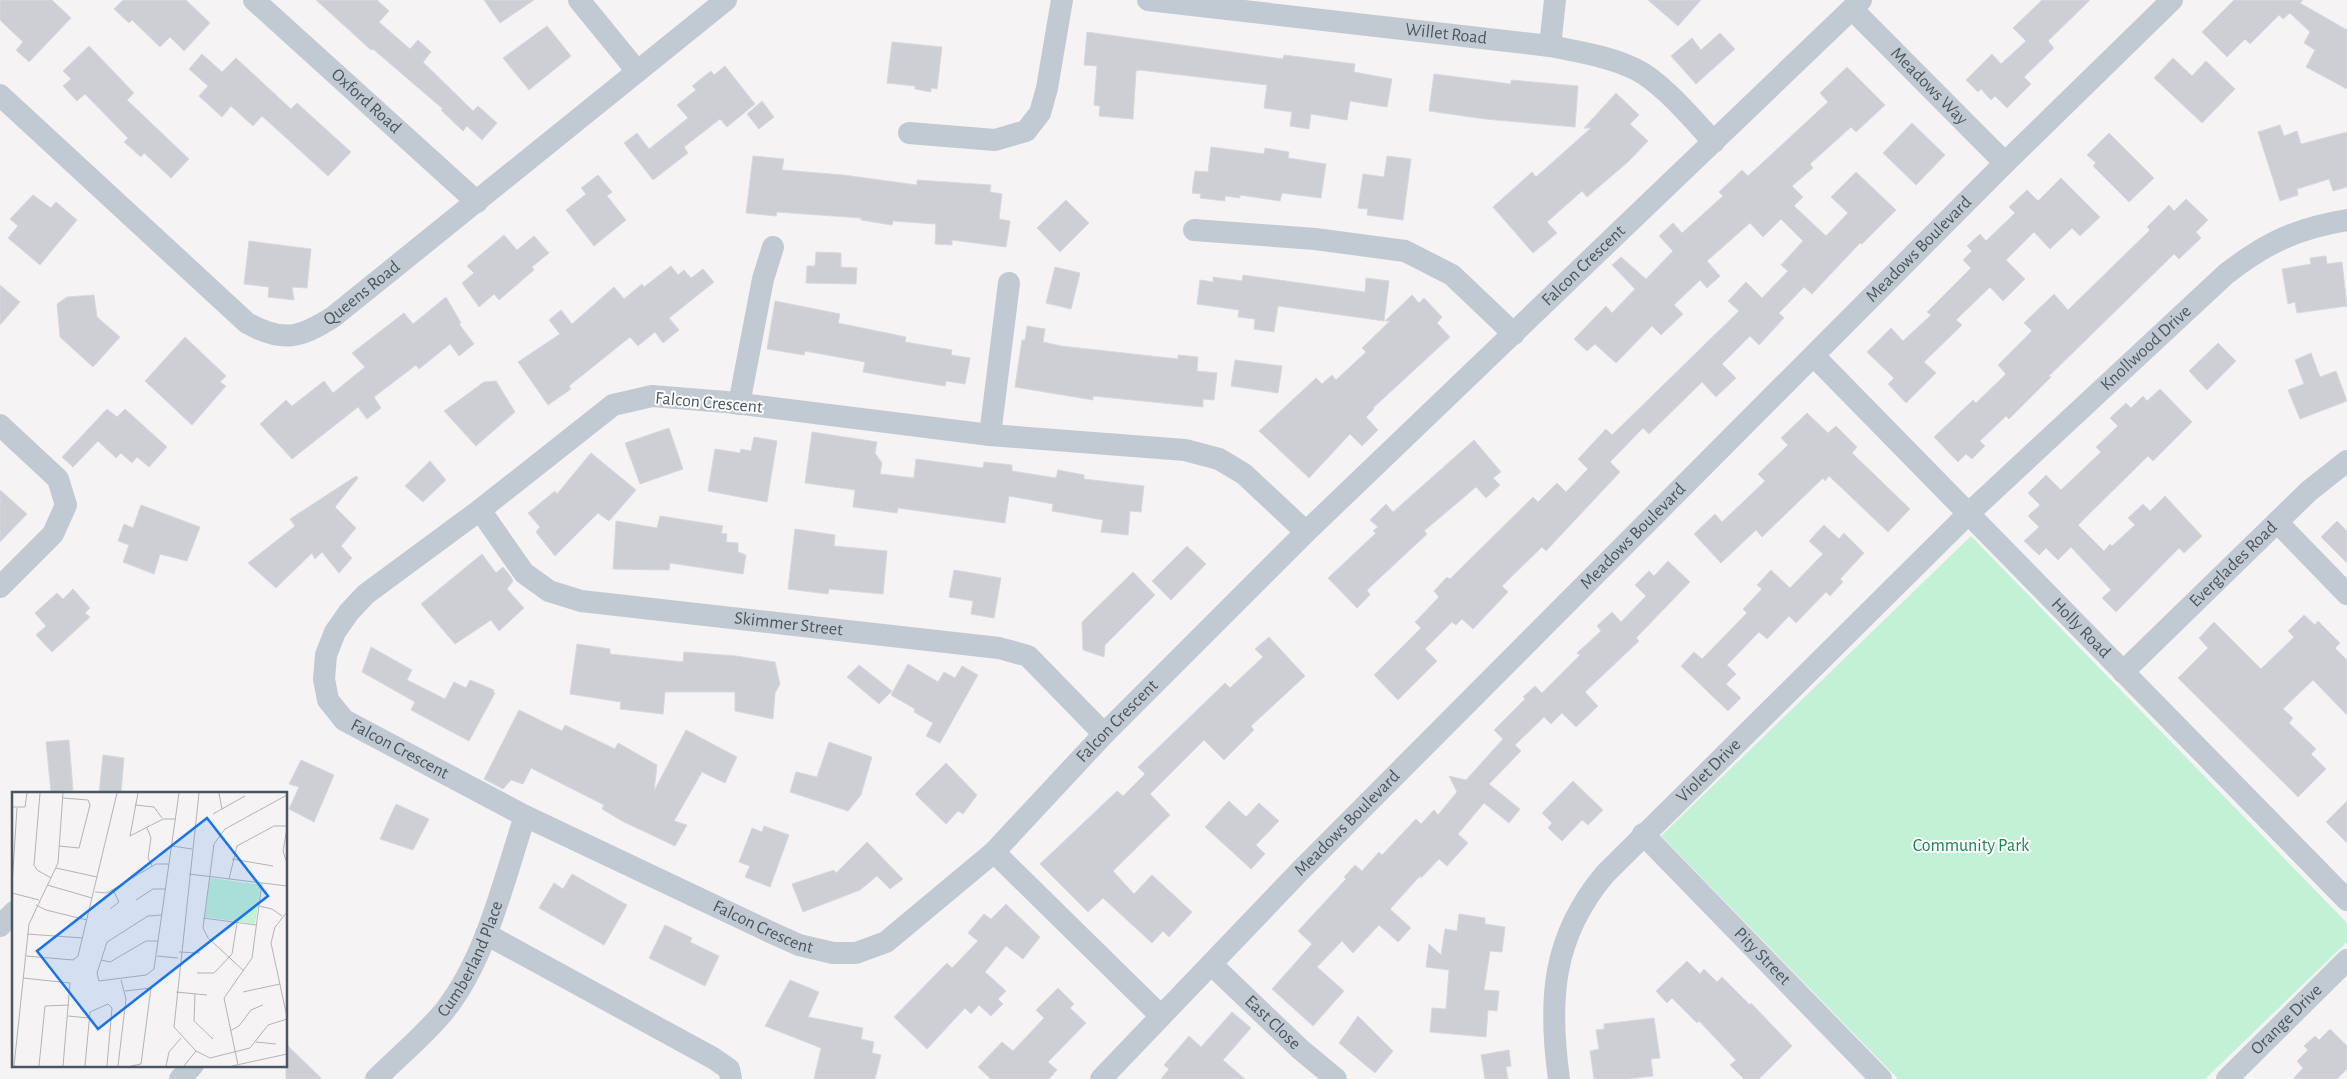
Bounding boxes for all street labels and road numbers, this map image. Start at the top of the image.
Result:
street label: Willet Road [1404,20,1488,48]
street label: Meadows Way [1887,44,1971,129]
street label: Oxford Road [328,65,404,137]
street label: Meadows Boulevard [1863,193,1975,306]
street label: Falcon Crescent [1538,222,1629,310]
street label: Queens Road [321,258,403,329]
street label: Knollwood Drive [2097,302,2195,394]
street label: Falcon Crescent [654,389,764,417]
street label: Meadows Boulevard [1577,480,1689,593]
street label: Everglades Road [2186,518,2281,611]
street label: Holly Road [2048,595,2114,662]
street label: Skimmer Street [733,609,844,639]
street label: Falcon Crescent [1073,676,1162,766]
street label: Falcon Crescent [348,716,452,783]
street label: Violet Drive [1673,735,1745,806]
street label: Meadows Boulevard [1291,767,1404,880]
street label: Falcon Crescent [710,897,815,957]
street label: Cumberland Place [434,899,507,1021]
street label: Pity Street [1730,924,1794,989]
street label: Orange Drive [2248,981,2326,1059]
street label: East Close [1241,992,1304,1053]

